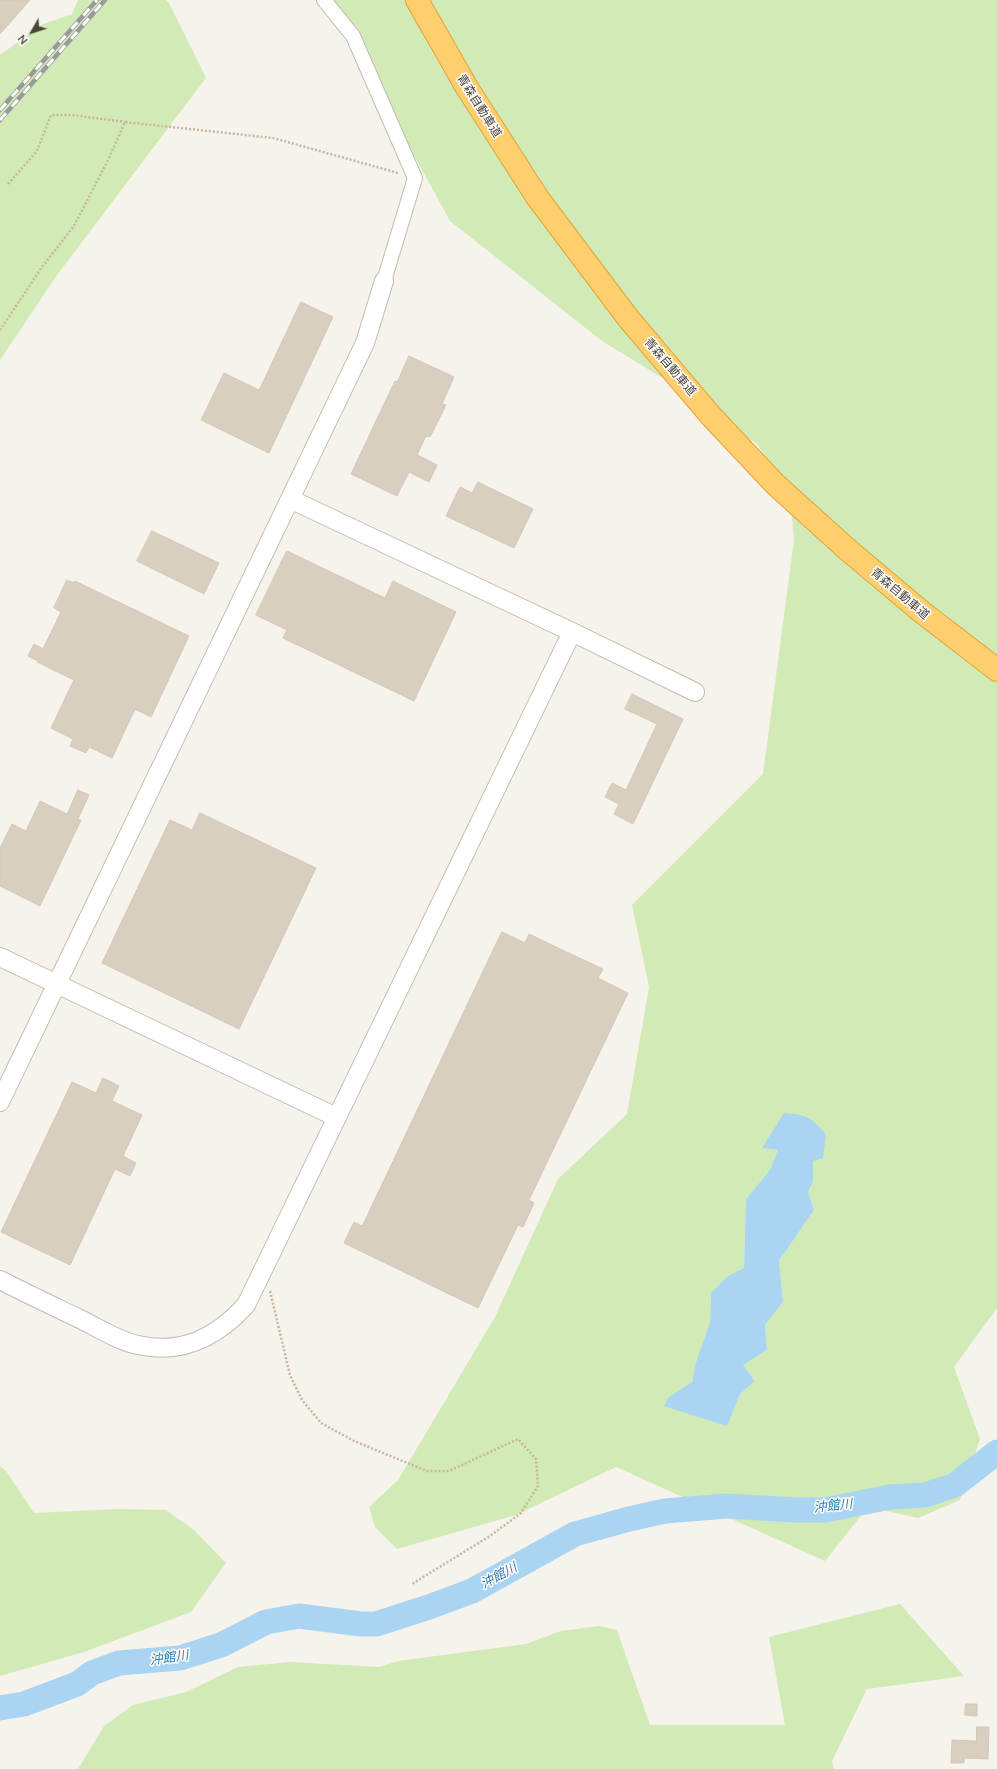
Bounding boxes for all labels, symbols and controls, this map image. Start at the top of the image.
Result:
north arrow [12,12,52,52]
text: N [15,32,31,47]
street label: 青森自動車道 [454,72,504,140]
street label: 青森自動車道 [641,335,699,399]
street label: 青森自動車道 [868,565,932,623]
water label: 沖館川 [813,1496,853,1516]
water label: 沖館川 [478,1560,520,1592]
water label: 沖館川 [149,1648,189,1668]

